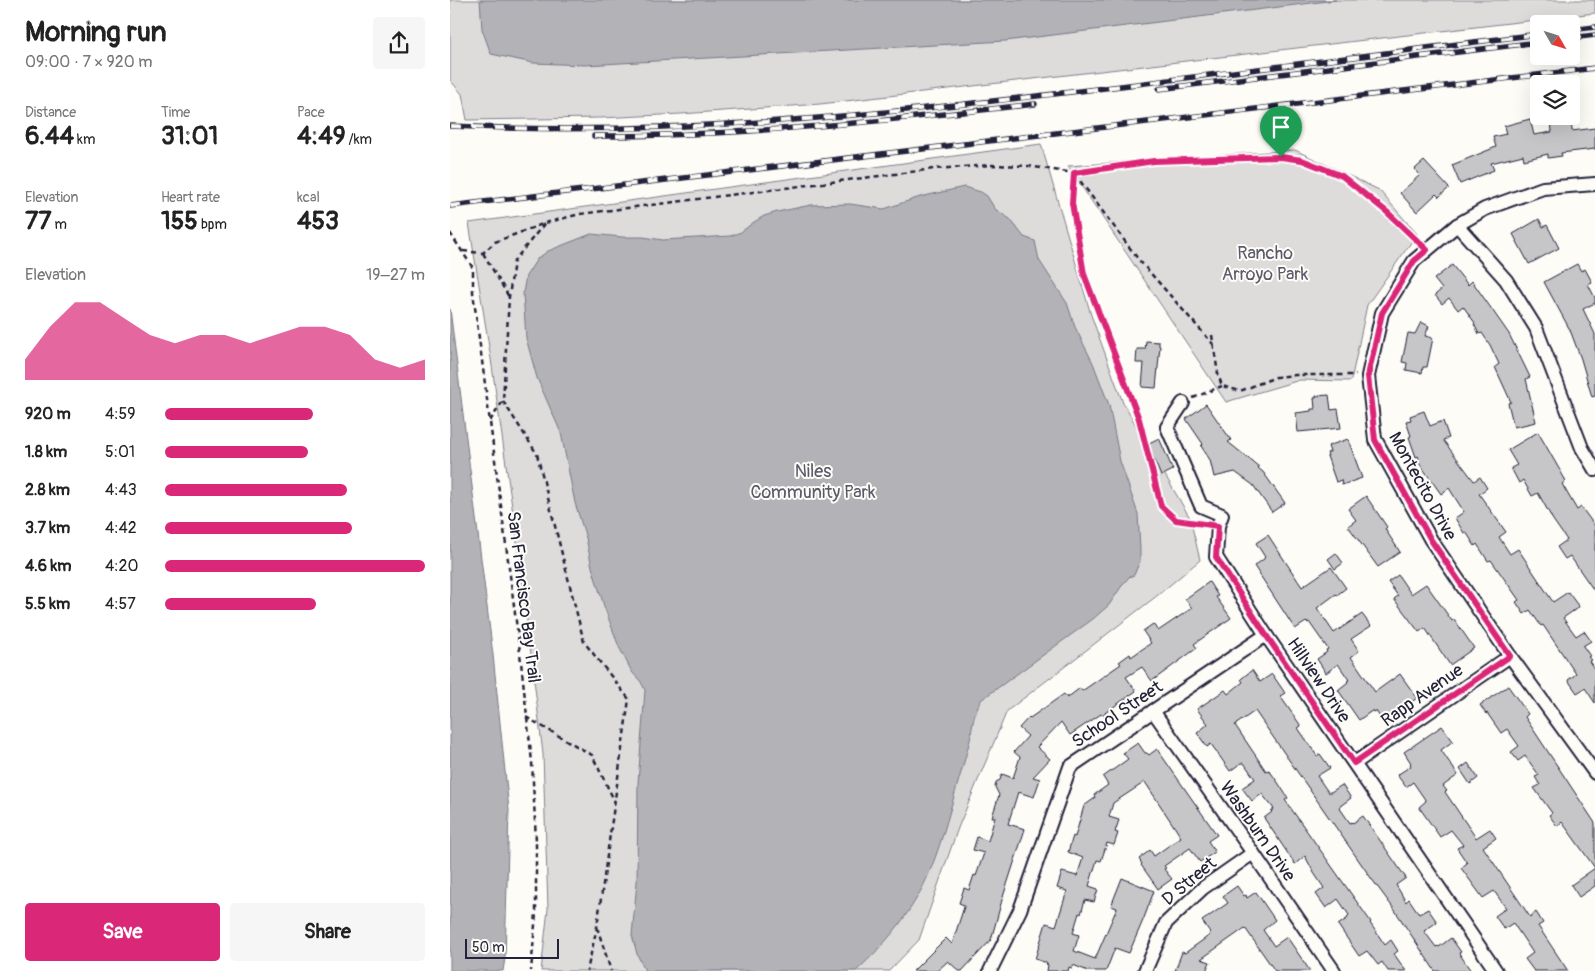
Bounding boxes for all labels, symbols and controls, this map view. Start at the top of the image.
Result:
text: Morning run [25,15,167,50]
north arrow [1530,15,1580,65]
map controls [1530,15,1580,125]
button: share [373,17,425,69]
text: 09:00 · 7 × 920 m [25,52,152,72]
button: layers [1530,75,1580,125]
text: Distance [25,104,76,121]
text: Time [161,104,190,121]
text: Pace [297,104,325,121]
pin [1260,106,1302,157]
icon: arrive [1267,113,1295,141]
text: 6.44 [25,121,74,152]
text: 31:01 [161,121,218,152]
text: 4:49 [297,121,346,152]
text: km [74,131,95,148]
text: /km [346,131,372,148]
text: Elevation [25,189,78,206]
text: Heart rate [161,189,220,206]
text: kcal [297,189,320,206]
text: 77 [25,206,51,237]
text: 155 [161,206,198,237]
text: 453 [297,206,339,237]
text: m [51,216,67,233]
text: bpm [198,216,227,233]
park label: Rancho Arroyo Park [1222,242,1309,286]
text: Elevation [25,265,86,285]
text: 19–27 m [366,265,425,285]
text: 920 m [25,404,71,424]
text: 4:59 [105,404,135,424]
street label: Montecito Drive [1383,428,1462,544]
text: 1.8 km [25,442,67,462]
text: 5:01 [105,442,135,462]
park label: Niles Community Park [750,460,876,504]
text: 2.8 km [25,480,70,500]
text: 4:43 [105,480,137,500]
street label: San Francisco Bay Trail [502,510,545,684]
text: 3.7 km [25,518,70,538]
text: 4:42 [105,518,137,538]
text: 4.6 km [25,556,71,576]
text: 4:20 [105,556,138,576]
text: 5.5 km [25,594,70,614]
text: 4:57 [105,594,136,614]
street label: Hillview Drive [1282,633,1356,727]
street label: Rapp Avenue [1377,659,1468,732]
street label: School Street [1068,675,1168,753]
street label: Washburn Drive [1215,777,1301,886]
street label: D Street [1157,852,1222,911]
button: Save [25,903,220,961]
button: Share [230,903,425,961]
scale bar [465,936,559,959]
text: 50 m [472,939,505,956]

